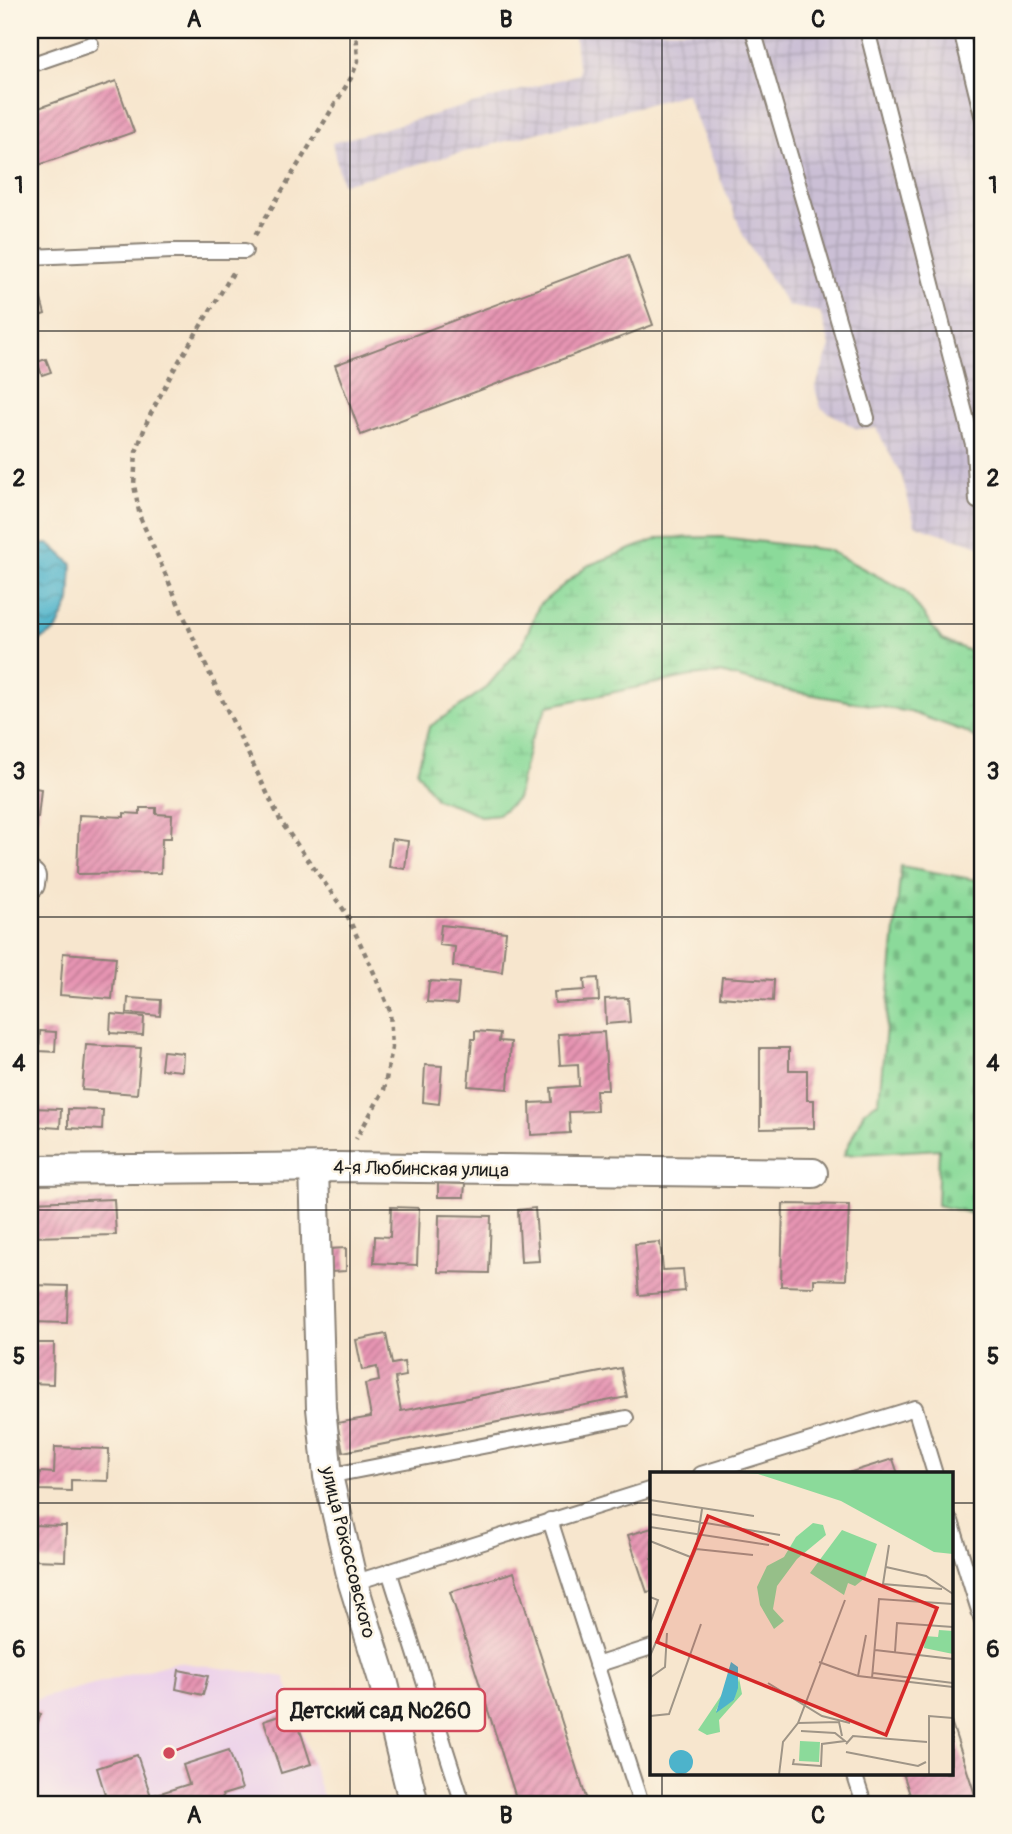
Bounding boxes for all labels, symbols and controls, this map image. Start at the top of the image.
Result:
text: A [187,5,202,34]
text: B [499,5,513,34]
text: C [811,5,825,34]
text: 1 [15,171,24,200]
text: 1 [989,171,998,200]
text: 2 [13,464,26,493]
text: 2 [987,464,1000,493]
text: 3 [13,757,25,786]
text: 3 [987,757,999,786]
text: 4 [12,1049,26,1078]
text: 4 [986,1049,1000,1078]
street label: 4-я Любинская улица [333,1155,509,1183]
text: 5 [13,1342,25,1371]
text: 5 [987,1342,999,1371]
street label: улица Рокоссовского [315,1463,381,1641]
inset map [650,1472,953,1774]
text: 6 [12,1635,26,1664]
text: 6 [986,1635,1000,1664]
callout: Детский сад №260 [277,1689,485,1731]
text: Детский сад №260 [289,1698,471,1725]
text: A [187,1801,202,1830]
text: B [499,1801,513,1830]
text: C [811,1801,825,1830]

